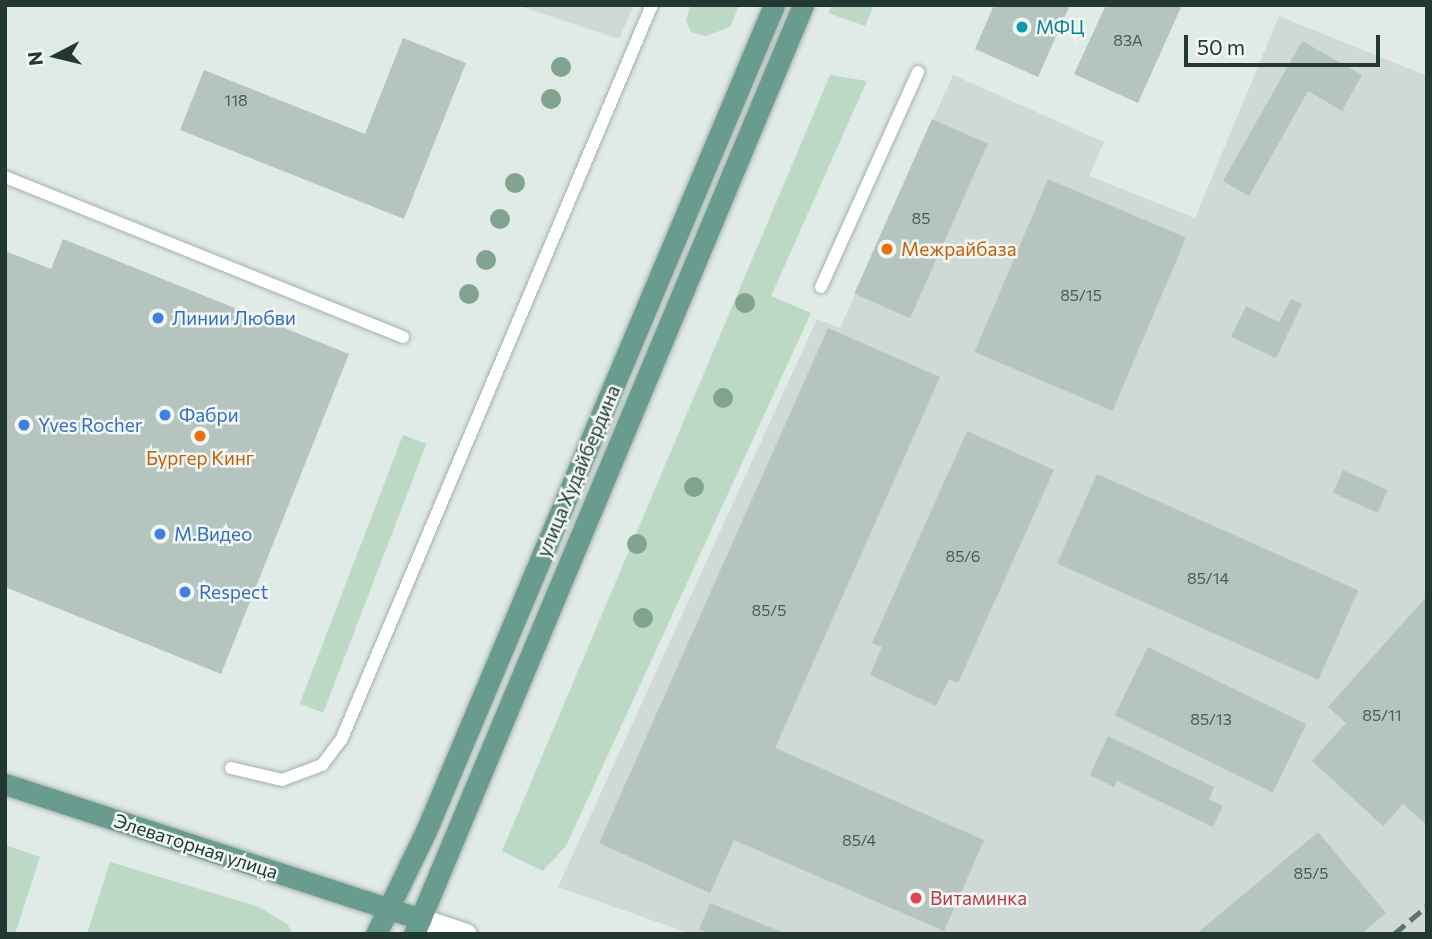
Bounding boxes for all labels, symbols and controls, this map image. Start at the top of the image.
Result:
place label: МФЦ [1036,16,1085,38]
marker: МФЦ [1014,19,1030,35]
north arrow [21,21,91,91]
scale bar [1187,21,1383,65]
house number: 83А [1113,30,1143,50]
text: 50 m [1197,34,1245,59]
text: N [22,50,47,67]
house number: 118 [224,90,248,110]
house number: 85 [912,208,930,228]
place label: Межрайбаза [901,238,1017,260]
marker: Межрайбаза [879,241,895,257]
house number: 85/15 [1060,285,1102,305]
place label: Линии Любви [172,307,296,329]
marker: Линии Любви [150,310,166,326]
street label: улица Худайбердина [532,382,624,560]
place label: Фабри [179,404,239,426]
marker: Фабри [157,407,173,423]
place label: Yves Rocher [38,414,142,436]
marker: Yves Rocher [16,417,32,433]
marker: Бургер Кинг [192,428,208,444]
place label: Бургер Кинг [146,447,254,469]
place label: М.Видео [174,523,252,545]
marker: М.Видео [152,526,168,542]
house number: 85/6 [946,546,980,566]
house number: 85/14 [1187,568,1229,588]
place label: Respect [199,581,268,603]
marker: Respect [177,584,193,600]
house number: 85/5 [752,600,786,620]
house number: 85/11 [1362,705,1402,725]
house number: 85/13 [1190,709,1232,729]
street label: Элеваторная улица [111,809,281,883]
house number: 85/4 [842,830,876,850]
house number: 85/5 [1294,863,1328,883]
place label: Витаминка [930,887,1027,909]
marker: Витаминка [908,890,924,906]

